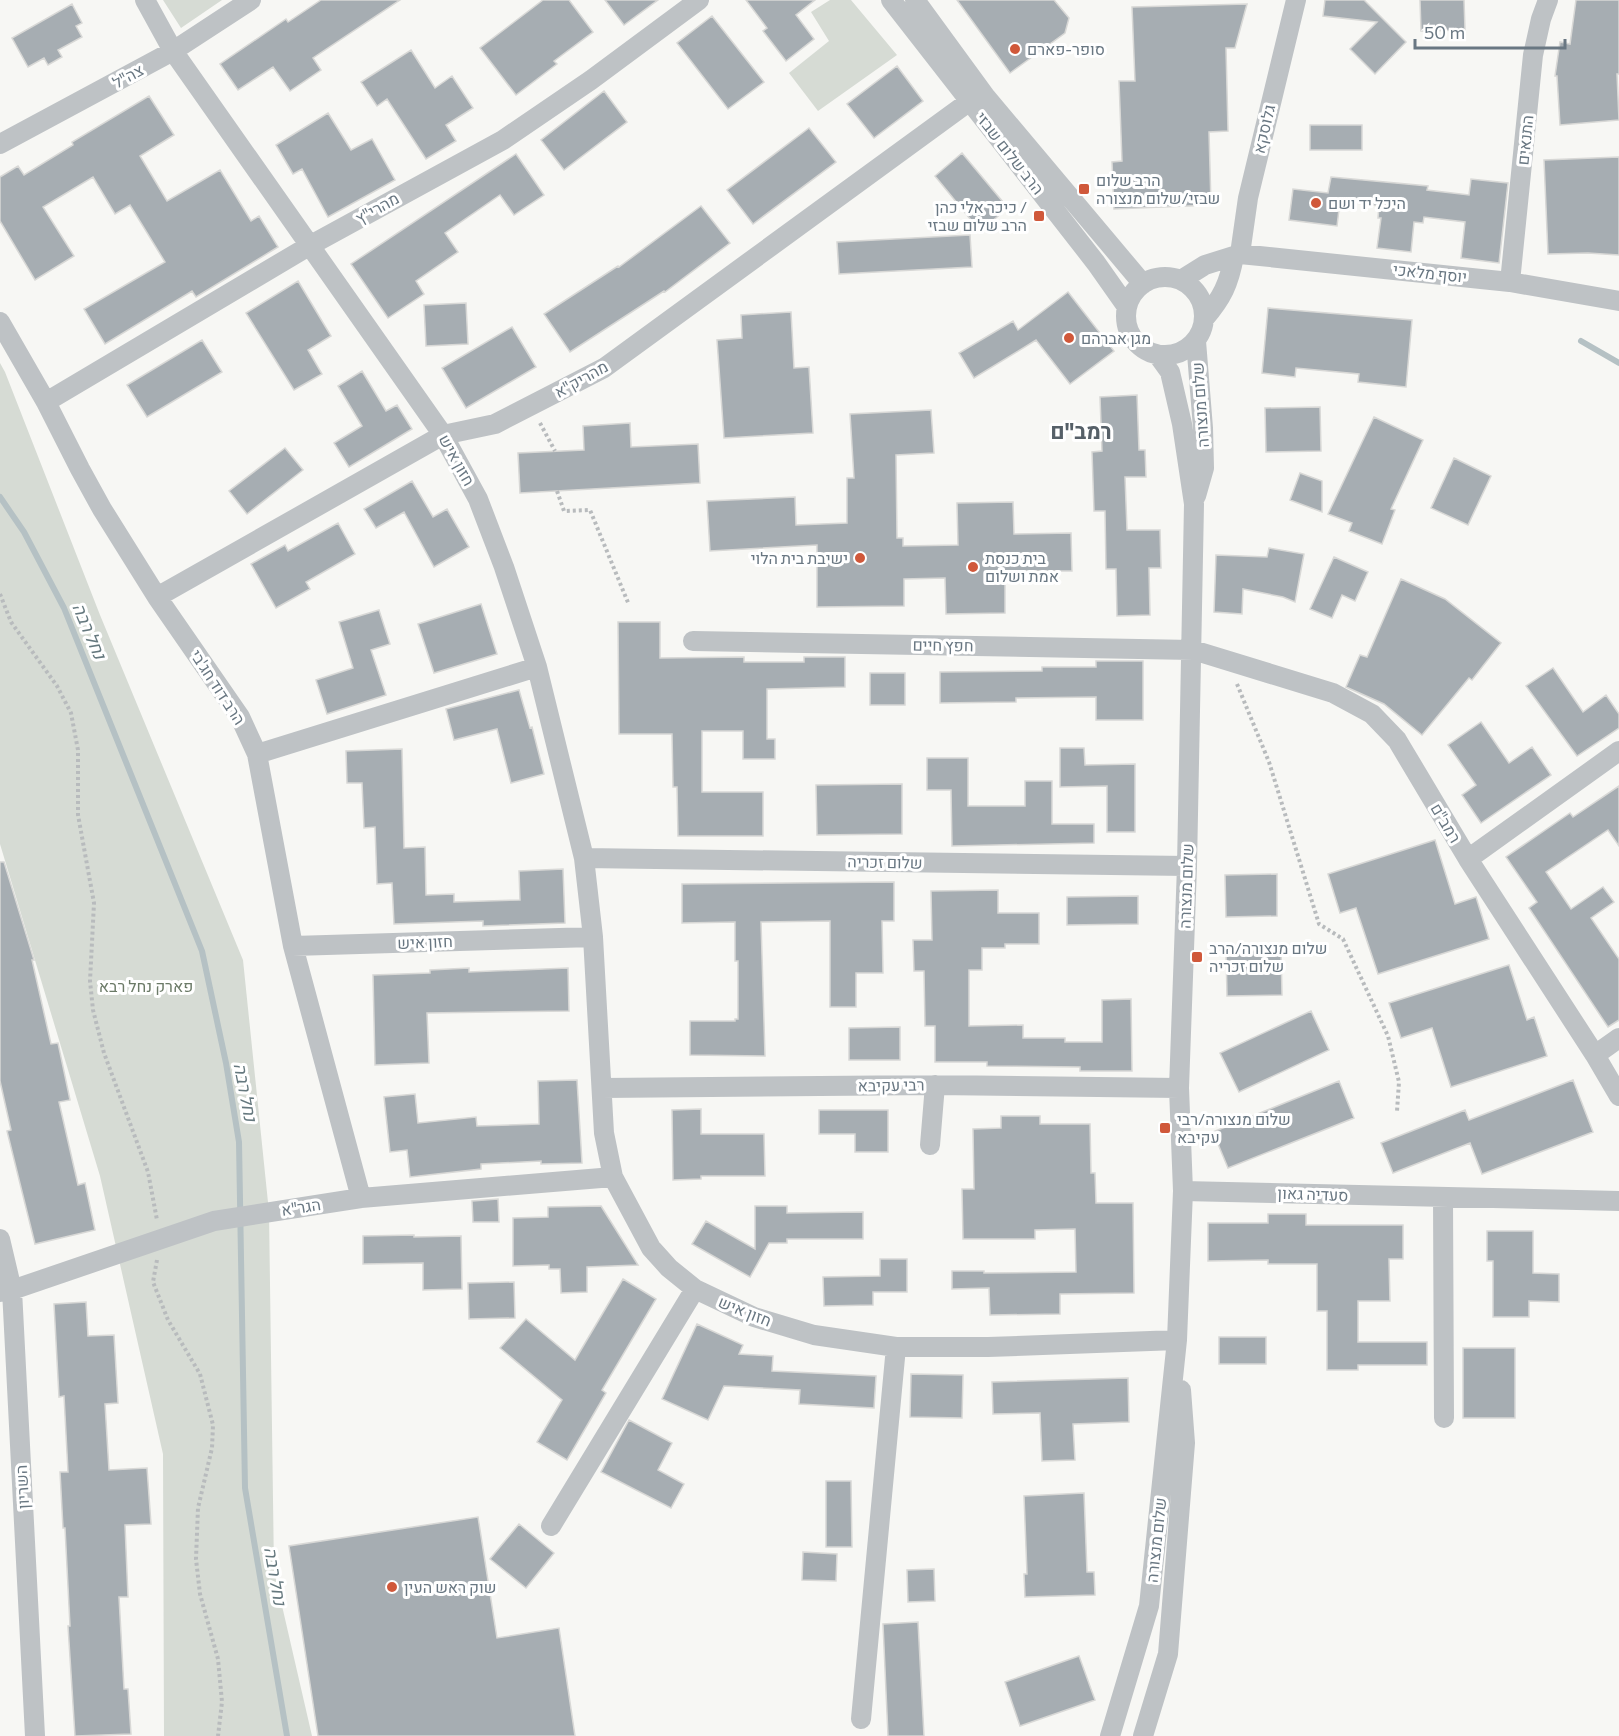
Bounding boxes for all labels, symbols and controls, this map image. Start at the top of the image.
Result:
scale bar [1415,12,1565,50]
text: 50 m [1424,21,1465,43]
place label: סופר-פארם [1027,39,1105,58]
marker: סופר-פארם [1008,42,1022,56]
street label: צה"ל [109,59,147,92]
street label: גלוסקא [1249,103,1278,155]
street label: הרב שלום שבזי [972,108,1048,198]
street label: התנאים [1512,114,1537,166]
place label: הרב שלום שבזי/שלום מנצורה [1096,170,1220,207]
marker: הרב שלום שבזי/שלום מנצורה [1077,182,1091,196]
street label: מהרי"ץ [352,188,402,227]
place label: היכל יד ושם [1328,193,1406,212]
marker: היכל יד ושם [1309,196,1323,210]
place label: כיכר אלי כהן / הרב שלום שבזי [928,197,1027,234]
marker: כיכר אלי כהן / הרב שלום שבזי [1032,209,1046,223]
street label: יוסף מלאכי [1392,259,1468,286]
place label: מגן אברהם [1081,328,1151,347]
marker: מגן אברהם [1062,331,1076,345]
street label: מהריק"א [551,356,611,401]
street label: שלום מנצורה [1187,362,1212,448]
district label: רמב"ם [1050,417,1112,444]
street label: חזון איש [436,431,479,489]
place label: ישיבת בית הלוי [751,548,848,567]
place label: בית כנסת אמת ושלום [985,548,1059,585]
marker: ישיבת בית הלוי [853,551,867,565]
marker: בית כנסת אמת ושלום [966,560,980,574]
water label: נחל רבה [68,599,112,663]
street label: חפץ חיים [912,634,974,655]
street label: הרב דוד חג'בי [187,646,250,728]
street label: רמב"ם [1427,800,1466,846]
street label: שלום מנצורה [1175,843,1196,929]
street label: שלום זכריה [847,851,923,872]
street label: חזון איש [397,931,453,952]
place label: שלום מנצורה/הרב שלום זכריה [1209,938,1327,975]
marker: שלום מנצורה/הרב שלום זכריה [1190,950,1204,964]
park label: פארק נחל רבא [99,976,193,995]
water label: נחל רבה [230,1061,263,1124]
street label: רבי עקיבא [857,1074,925,1095]
place label: שלום מנצורה/רבי עקיבא [1177,1109,1291,1146]
marker: שלום מנצורה/רבי עקיבא [1158,1121,1172,1135]
street label: סעדיה גאון [1277,1183,1349,1204]
street label: הגר"א [280,1194,322,1219]
street label: חזון איש [716,1291,775,1330]
street label: השריון [11,1465,32,1510]
street label: שלום מנצורה [1142,1496,1169,1583]
water label: נחל רבה [260,1545,292,1608]
place label: שוק ראש העין [404,1577,496,1596]
marker: שוק ראש העין [385,1580,399,1594]

